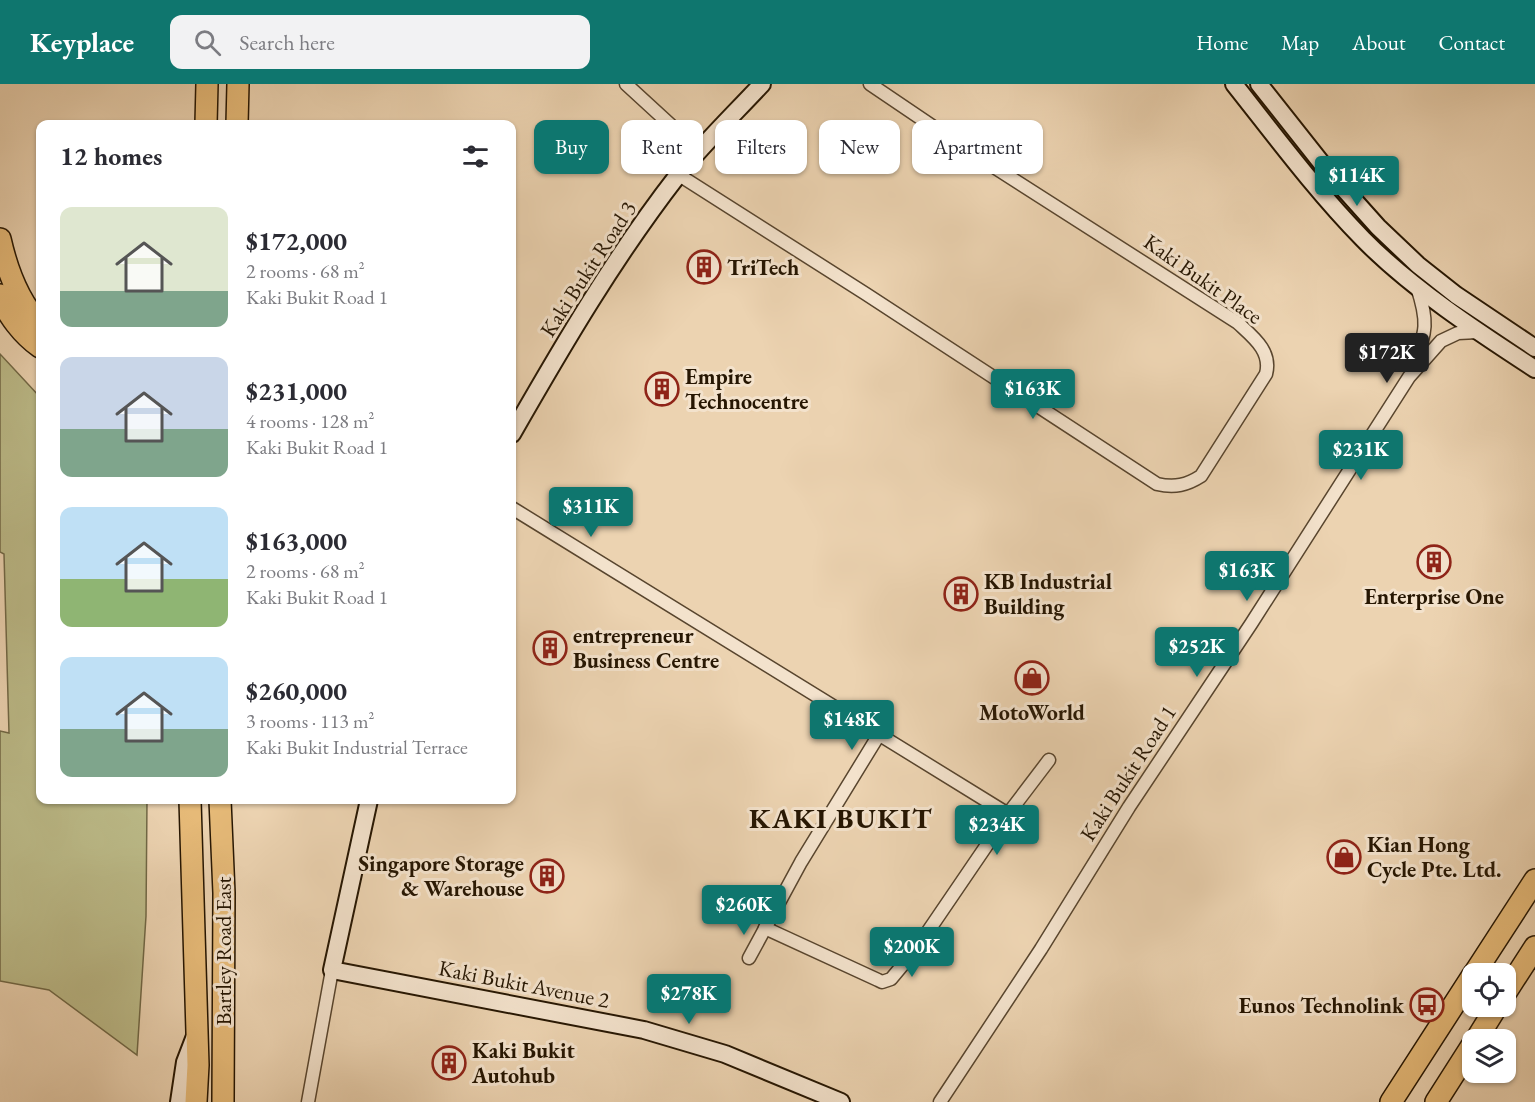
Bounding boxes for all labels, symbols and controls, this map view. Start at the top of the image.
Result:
search box [170,15,590,69]
text: Keyplace [30,24,134,60]
icon: search [191,26,224,59]
text: Search here [239,28,335,57]
text: Home [1196,29,1248,56]
text: Map [1281,29,1319,56]
text: About [1352,29,1405,56]
text: Contact [1438,29,1505,56]
chip: Buy [534,120,609,174]
chip: Rent [621,120,703,174]
chip: Filters [715,120,807,174]
chip: New [819,120,900,174]
chip: Apartment [912,120,1043,174]
text: 12 homes [60,139,162,173]
icon: filters [459,140,492,173]
pin: $114K [1315,156,1399,207]
text: $114K [1329,162,1385,188]
street label: Kaki Bukit Road 3 [533,196,643,342]
text: $172,000 [246,224,347,258]
street label: Kaki Bukit Place [1138,227,1268,331]
icon: home [108,231,180,303]
building icon: TriTech [686,249,722,285]
place label: TriTech [727,253,799,282]
text: 2 rooms · 68 m² [246,258,365,284]
text: Kaki Bukit Road 1 [246,284,388,310]
pin: $172K [1345,333,1429,384]
text: $172K [1359,339,1415,365]
place label: Empire Technocentre [685,362,808,416]
pin: $163K [991,369,1075,420]
building icon: Empire Technocentre [644,371,680,407]
text: $231,000 [246,374,347,408]
text: $163K [1005,375,1061,401]
icon: home [108,381,180,453]
text: 4 rooms · 128 m² [246,408,374,434]
pin: $231K [1319,430,1403,481]
text: Kaki Bukit Road 1 [246,434,388,460]
text: $231K [1333,436,1389,462]
pin: $311K [549,487,633,538]
text: $311K [563,493,619,519]
text: $163,000 [246,524,347,558]
icon: home [108,531,180,603]
building icon: Enterprise One [1416,544,1452,580]
pin: $163K [1205,551,1289,602]
text: $163K [1219,557,1275,583]
text: 2 rooms · 68 m² [246,558,365,584]
place label: KB Industrial Building [984,567,1112,621]
building icon: KB Industrial Building [943,576,979,612]
place label: Enterprise One [1364,582,1504,611]
text: Kaki Bukit Road 1 [246,584,388,610]
place label: entrepreneur Business Centre [573,621,719,675]
pin: $252K [1155,627,1239,678]
building icon: entrepreneur Business Centre [532,630,568,666]
text: $252K [1169,633,1225,659]
shop icon: MotoWorld [1014,660,1050,696]
text: $260,000 [246,674,347,708]
icon: home [108,681,180,753]
place label: MotoWorld [979,698,1085,727]
pin: $148K [810,700,894,751]
street label: Kaki Bukit Road 1 [1073,700,1183,846]
text: $148K [824,706,880,732]
text: 3 rooms · 113 m² [246,708,374,734]
text: Kaki Bukit Industrial Terrace [246,734,468,760]
district label: KAKI BUKIT [749,800,933,836]
pin: $234K [955,805,1039,856]
text: $234K [969,811,1025,837]
place label: Kian Hong Cycle Pte. Ltd. [1367,830,1502,884]
shop icon: Kian Hong Cycle Pte. Ltd. [1326,839,1362,875]
place label: Singapore Storage & Warehouse [358,849,524,903]
building icon: Singapore Storage & Warehouse [529,858,565,894]
street label: Bartley Road East [209,876,238,1025]
pin: $260K [702,885,786,936]
text: $260K [716,891,772,917]
pin: $200K [870,927,954,978]
text: $200K [884,933,940,959]
street label: Kaki Bukit Avenue 2 [436,953,612,1015]
map controls [1462,963,1516,1083]
button: locate [1462,963,1516,1017]
pin: $278K [647,974,731,1025]
text: $278K [661,980,717,1006]
bus stop icon: Eunos Technolink [1409,987,1445,1023]
place label: Eunos Technolink [1239,991,1405,1020]
button: layers [1462,1029,1516,1083]
place label: Kaki Bukit Autohub [471,1036,576,1090]
building icon: Kaki Bukit Autohub [431,1045,467,1081]

